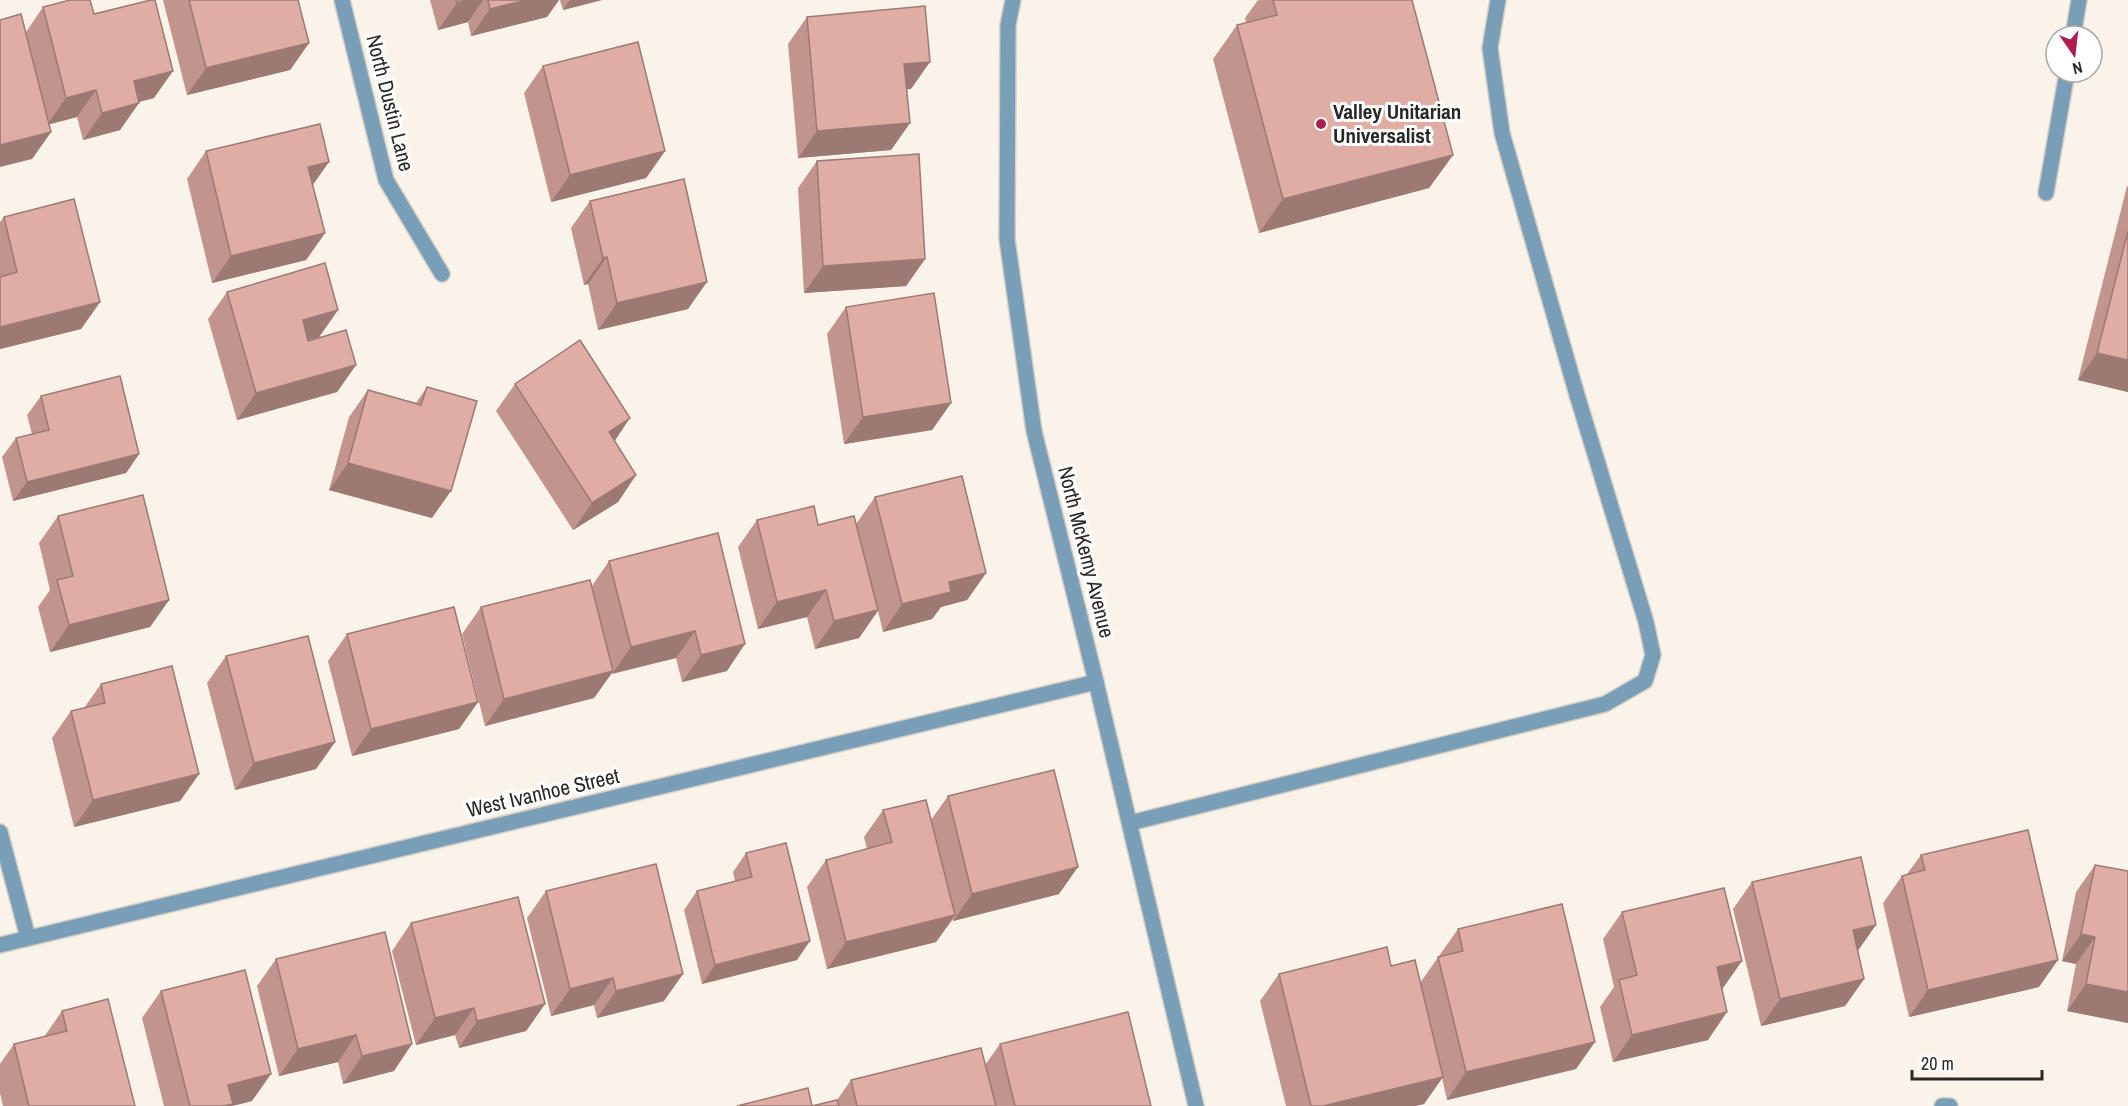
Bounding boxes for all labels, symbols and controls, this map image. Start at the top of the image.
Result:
north arrow [2044,24,2104,84]
street label: North Dustin Lane [360,32,421,174]
text: N [2070,57,2085,80]
place label: Valley Unitarian Universalist [1333,97,1461,150]
marker: Valley Unitarian Universalist [1314,117,1328,131]
street label: North McKemy Avenue [1051,463,1122,641]
street label: West Ivanhoe Street [464,761,622,824]
scale bar [1912,1043,2042,1081]
text: 20 m [1921,1051,1954,1076]

